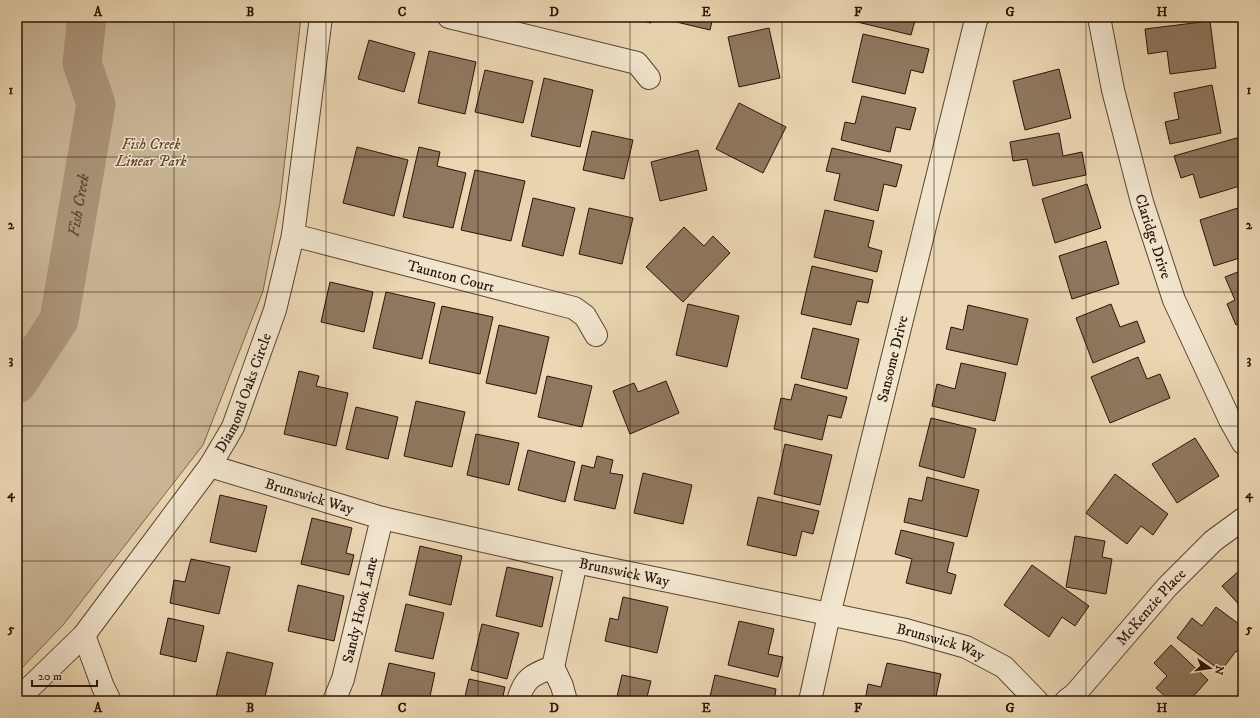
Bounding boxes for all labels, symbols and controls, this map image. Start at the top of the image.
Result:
text: A [93,4,103,20]
text: B [246,4,254,20]
text: C [398,4,407,20]
text: D [549,4,559,20]
text: E [701,4,711,20]
text: F [854,4,863,20]
text: G [1005,4,1015,20]
text: H [1157,4,1168,20]
text: 1 [9,82,14,98]
text: 1 [1247,82,1252,98]
park label: Fish Creek Linear Park [115,135,187,171]
water label: Fish Creek [63,172,94,238]
street label: Claridge Drive [1131,192,1176,281]
text: 2 [8,217,15,233]
text: 2 [1246,217,1253,233]
street label: Taunton Court [405,256,497,296]
street label: Sansome Drive [872,314,912,404]
street label: Diamond Oaks Circle [210,330,276,456]
text: 3 [9,352,14,368]
text: 3 [1247,352,1252,368]
street label: Brunswick Way [263,474,357,519]
text: 4 [6,486,15,503]
text: 4 [1244,486,1253,503]
street label: Brunswick Way [577,553,672,591]
street label: Sandy Hook Lane [338,555,382,665]
street label: McKenzie Place [1112,564,1190,649]
street label: Brunswick Way [895,619,989,665]
text: 5 [7,621,15,637]
text: 5 [1245,621,1253,637]
north arrow [1190,648,1230,688]
scale bar [32,662,97,688]
text: N [1211,664,1227,676]
text: 20 m [38,669,62,684]
text: A [93,700,103,716]
text: B [246,700,254,716]
text: C [398,700,407,716]
text: D [549,700,559,716]
text: E [701,700,711,716]
text: F [854,700,863,716]
text: G [1005,700,1015,716]
text: H [1157,700,1168,716]

